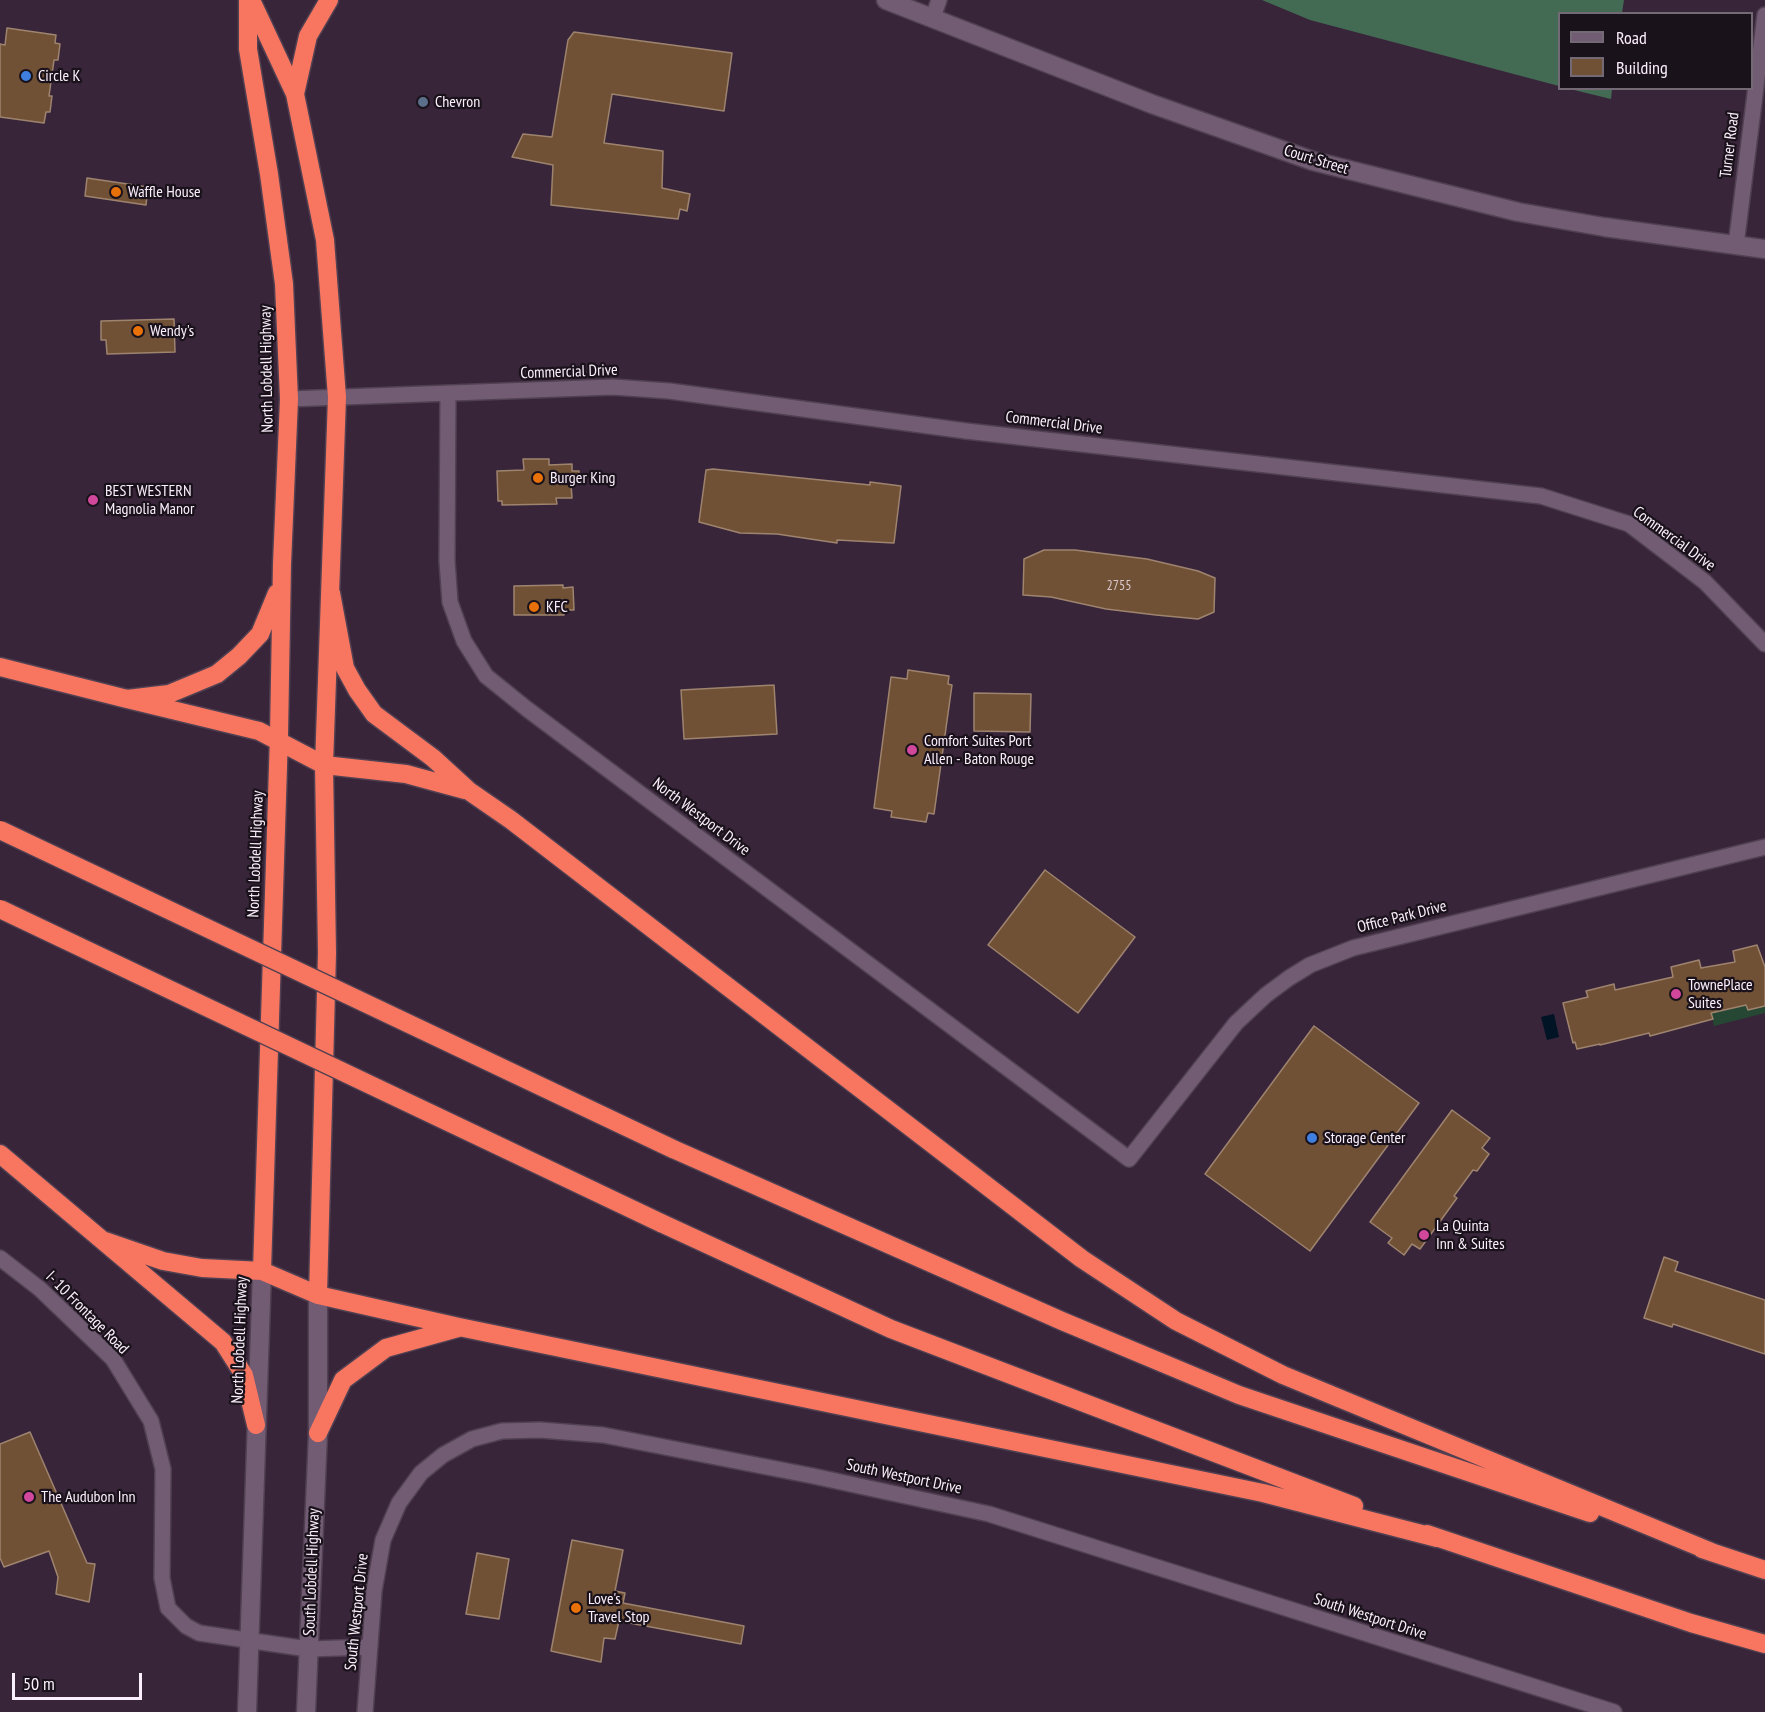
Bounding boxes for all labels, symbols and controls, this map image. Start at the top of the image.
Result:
legend [1558,12,1753,90]
text: Road [1616,26,1647,49]
text: Building [1616,56,1668,79]
place label: Circle K [38,66,80,86]
marker: Circle K [19,69,33,83]
place label: Chevron [435,92,480,112]
marker: Chevron [416,95,430,109]
street label: Turner Road [1716,111,1744,179]
street label: Court Street [1281,141,1351,179]
place label: Waffle House [128,182,201,202]
marker: Waffle House [109,185,123,199]
street label: North Lobdell Highway [256,305,278,433]
place label: Wendy's [150,321,194,341]
marker: Wendy's [131,324,145,338]
street label: Commercial Drive [520,361,618,383]
street label: Commercial Drive [1005,408,1103,438]
place label: Burger King [550,468,615,488]
marker: Burger King [531,471,545,485]
place label: BEST WESTERN Magnolia Manor [105,481,194,519]
marker: BEST WESTERN Magnolia Manor [86,493,100,507]
street label: Commercial Drive [1629,503,1719,575]
house number: 2755 [1106,578,1132,594]
place label: KFC [546,597,568,617]
marker: KFC [527,600,541,614]
place label: Comfort Suites Port Allen - Baton Rouge [924,731,1034,769]
marker: Comfort Suites Port Allen - Baton Rouge [905,743,919,757]
street label: North Westport Drive [648,774,754,860]
street label: North Lobdell Highway [244,790,268,918]
street label: Office Park Drive [1355,897,1449,937]
place label: TownePlace Suites [1688,975,1753,1013]
marker: TownePlace Suites [1669,987,1683,1001]
place label: Storage Center [1324,1128,1406,1148]
marker: Storage Center [1305,1131,1319,1145]
place label: La Quinta Inn & Suites [1436,1216,1505,1254]
marker: La Quinta Inn & Suites [1417,1228,1431,1242]
street label: I- 10 Frontage Road [41,1267,133,1359]
street label: North Lobdell Highway [228,1276,252,1404]
street label: South Westport Drive [844,1455,964,1499]
place label: The Audubon Inn [41,1487,136,1507]
marker: The Audubon Inn [22,1490,36,1504]
street label: South Lobdell Highway [300,1508,324,1636]
street label: South Westport Drive [341,1553,373,1671]
place label: Love's Travel Stop [588,1589,650,1627]
street label: South Westport Drive [1311,1590,1429,1644]
marker: Love's Travel Stop [569,1601,583,1615]
scale bar [15,1661,146,1699]
text: 50 m [23,1672,55,1695]

